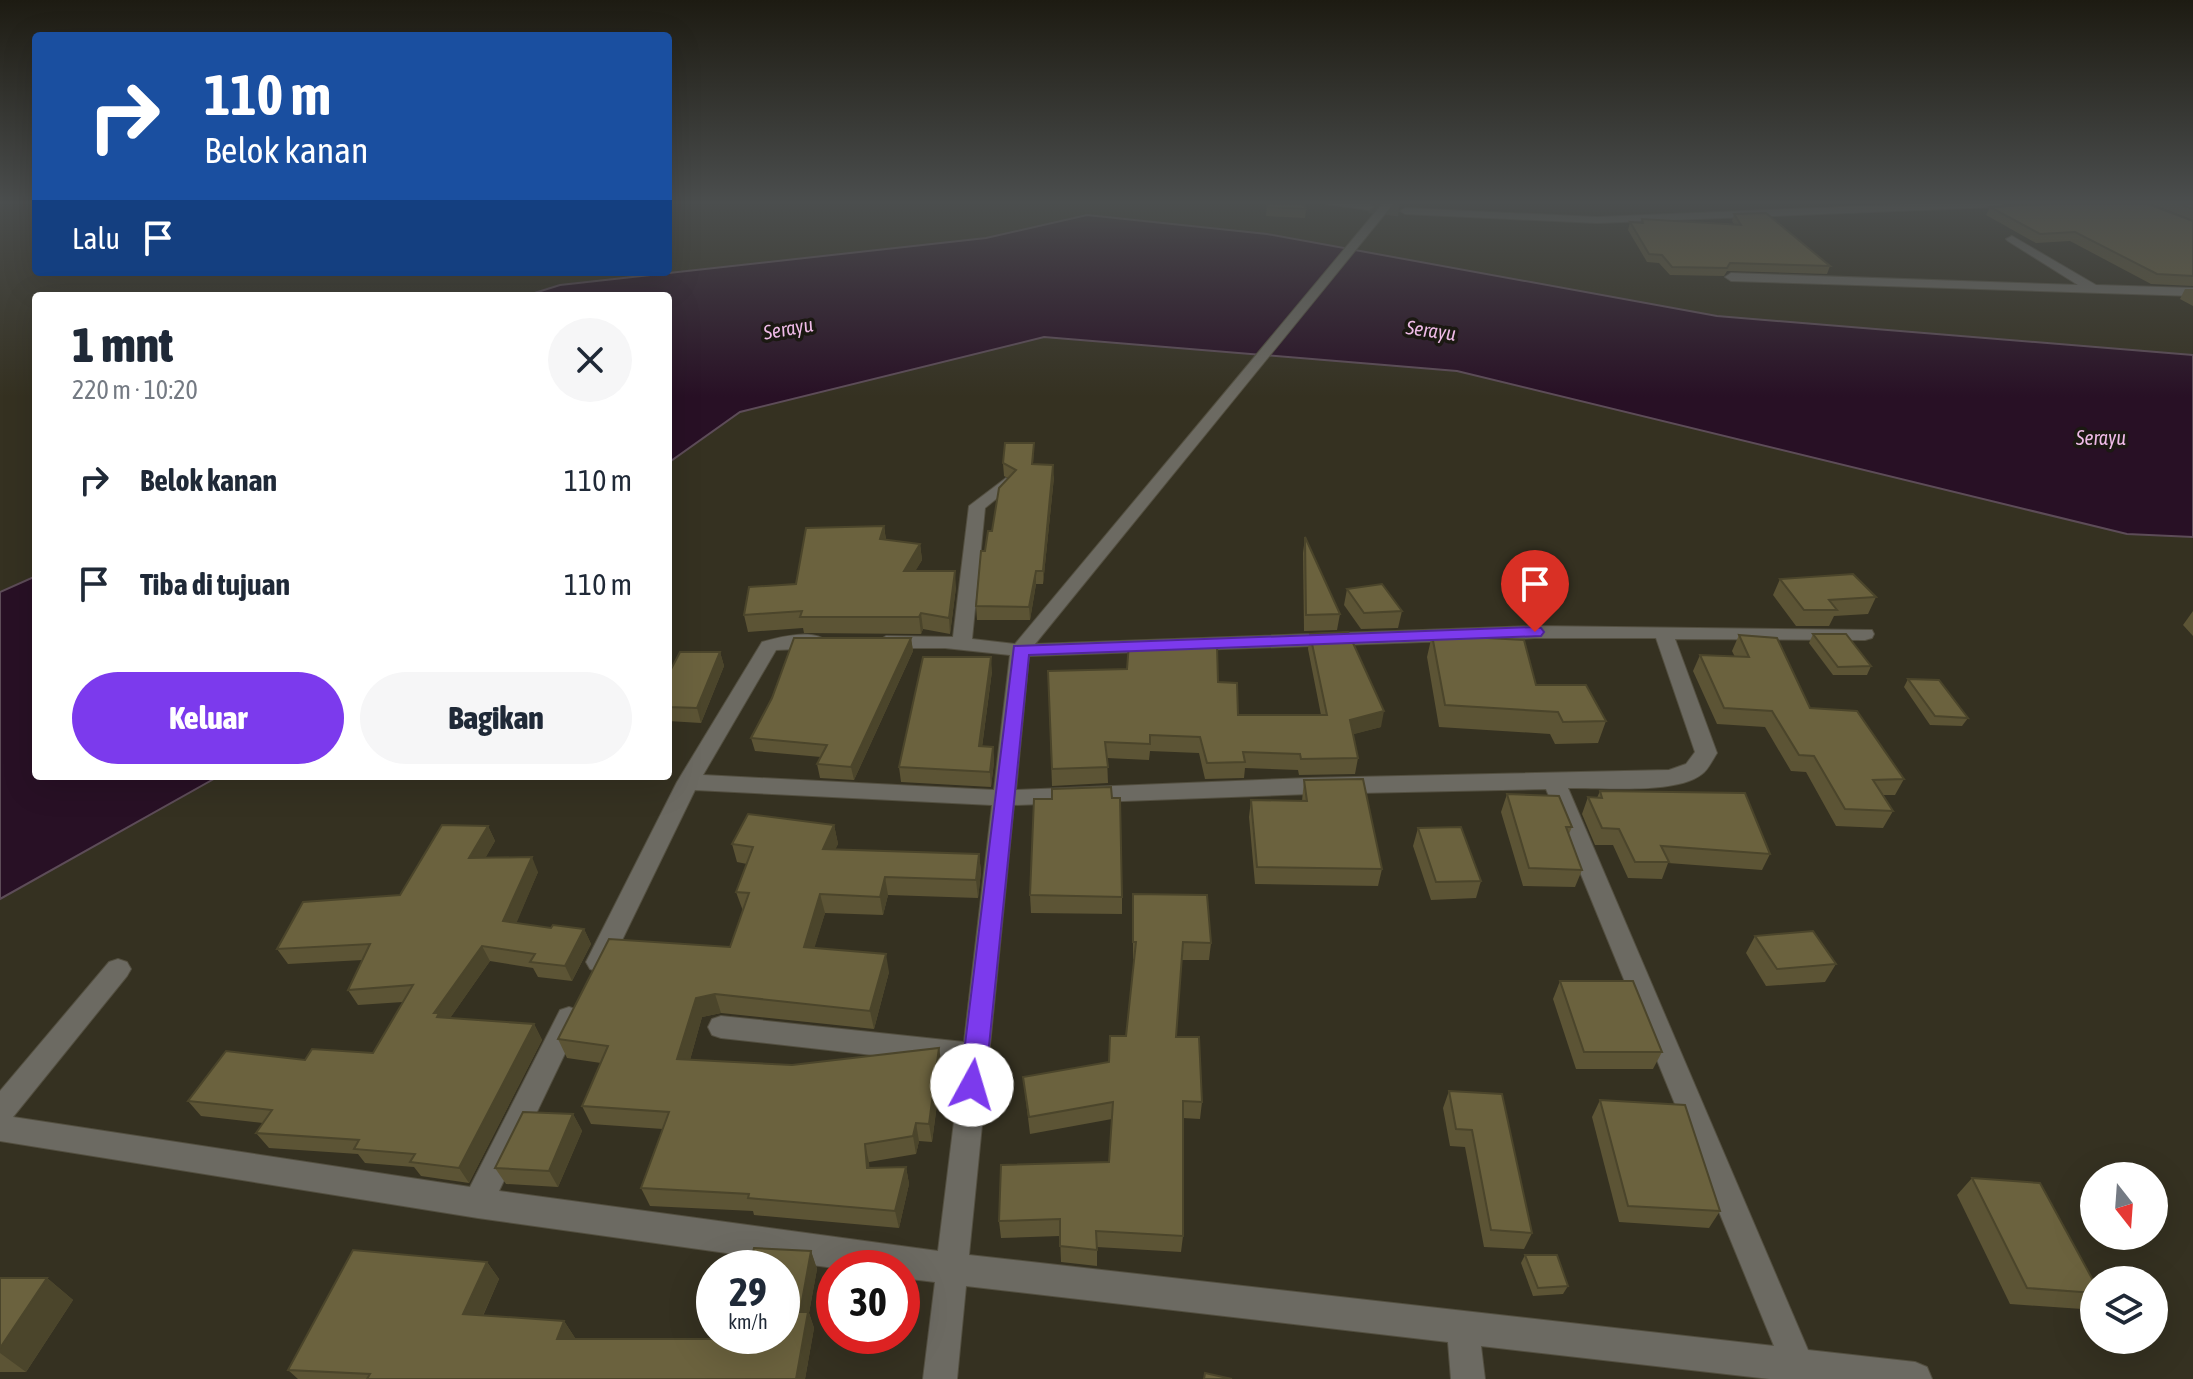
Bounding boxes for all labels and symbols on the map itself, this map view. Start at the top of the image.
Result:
water label: Serayu [760,312,815,344]
water label: Serayu [1404,315,1458,345]
water label: Serayu [2075,426,2126,449]
pin [1501,550,1569,632]
position arrow [930,1043,1014,1127]
north arrow [2080,1162,2168,1250]
speed limit sign: 30 [816,1250,920,1354]

